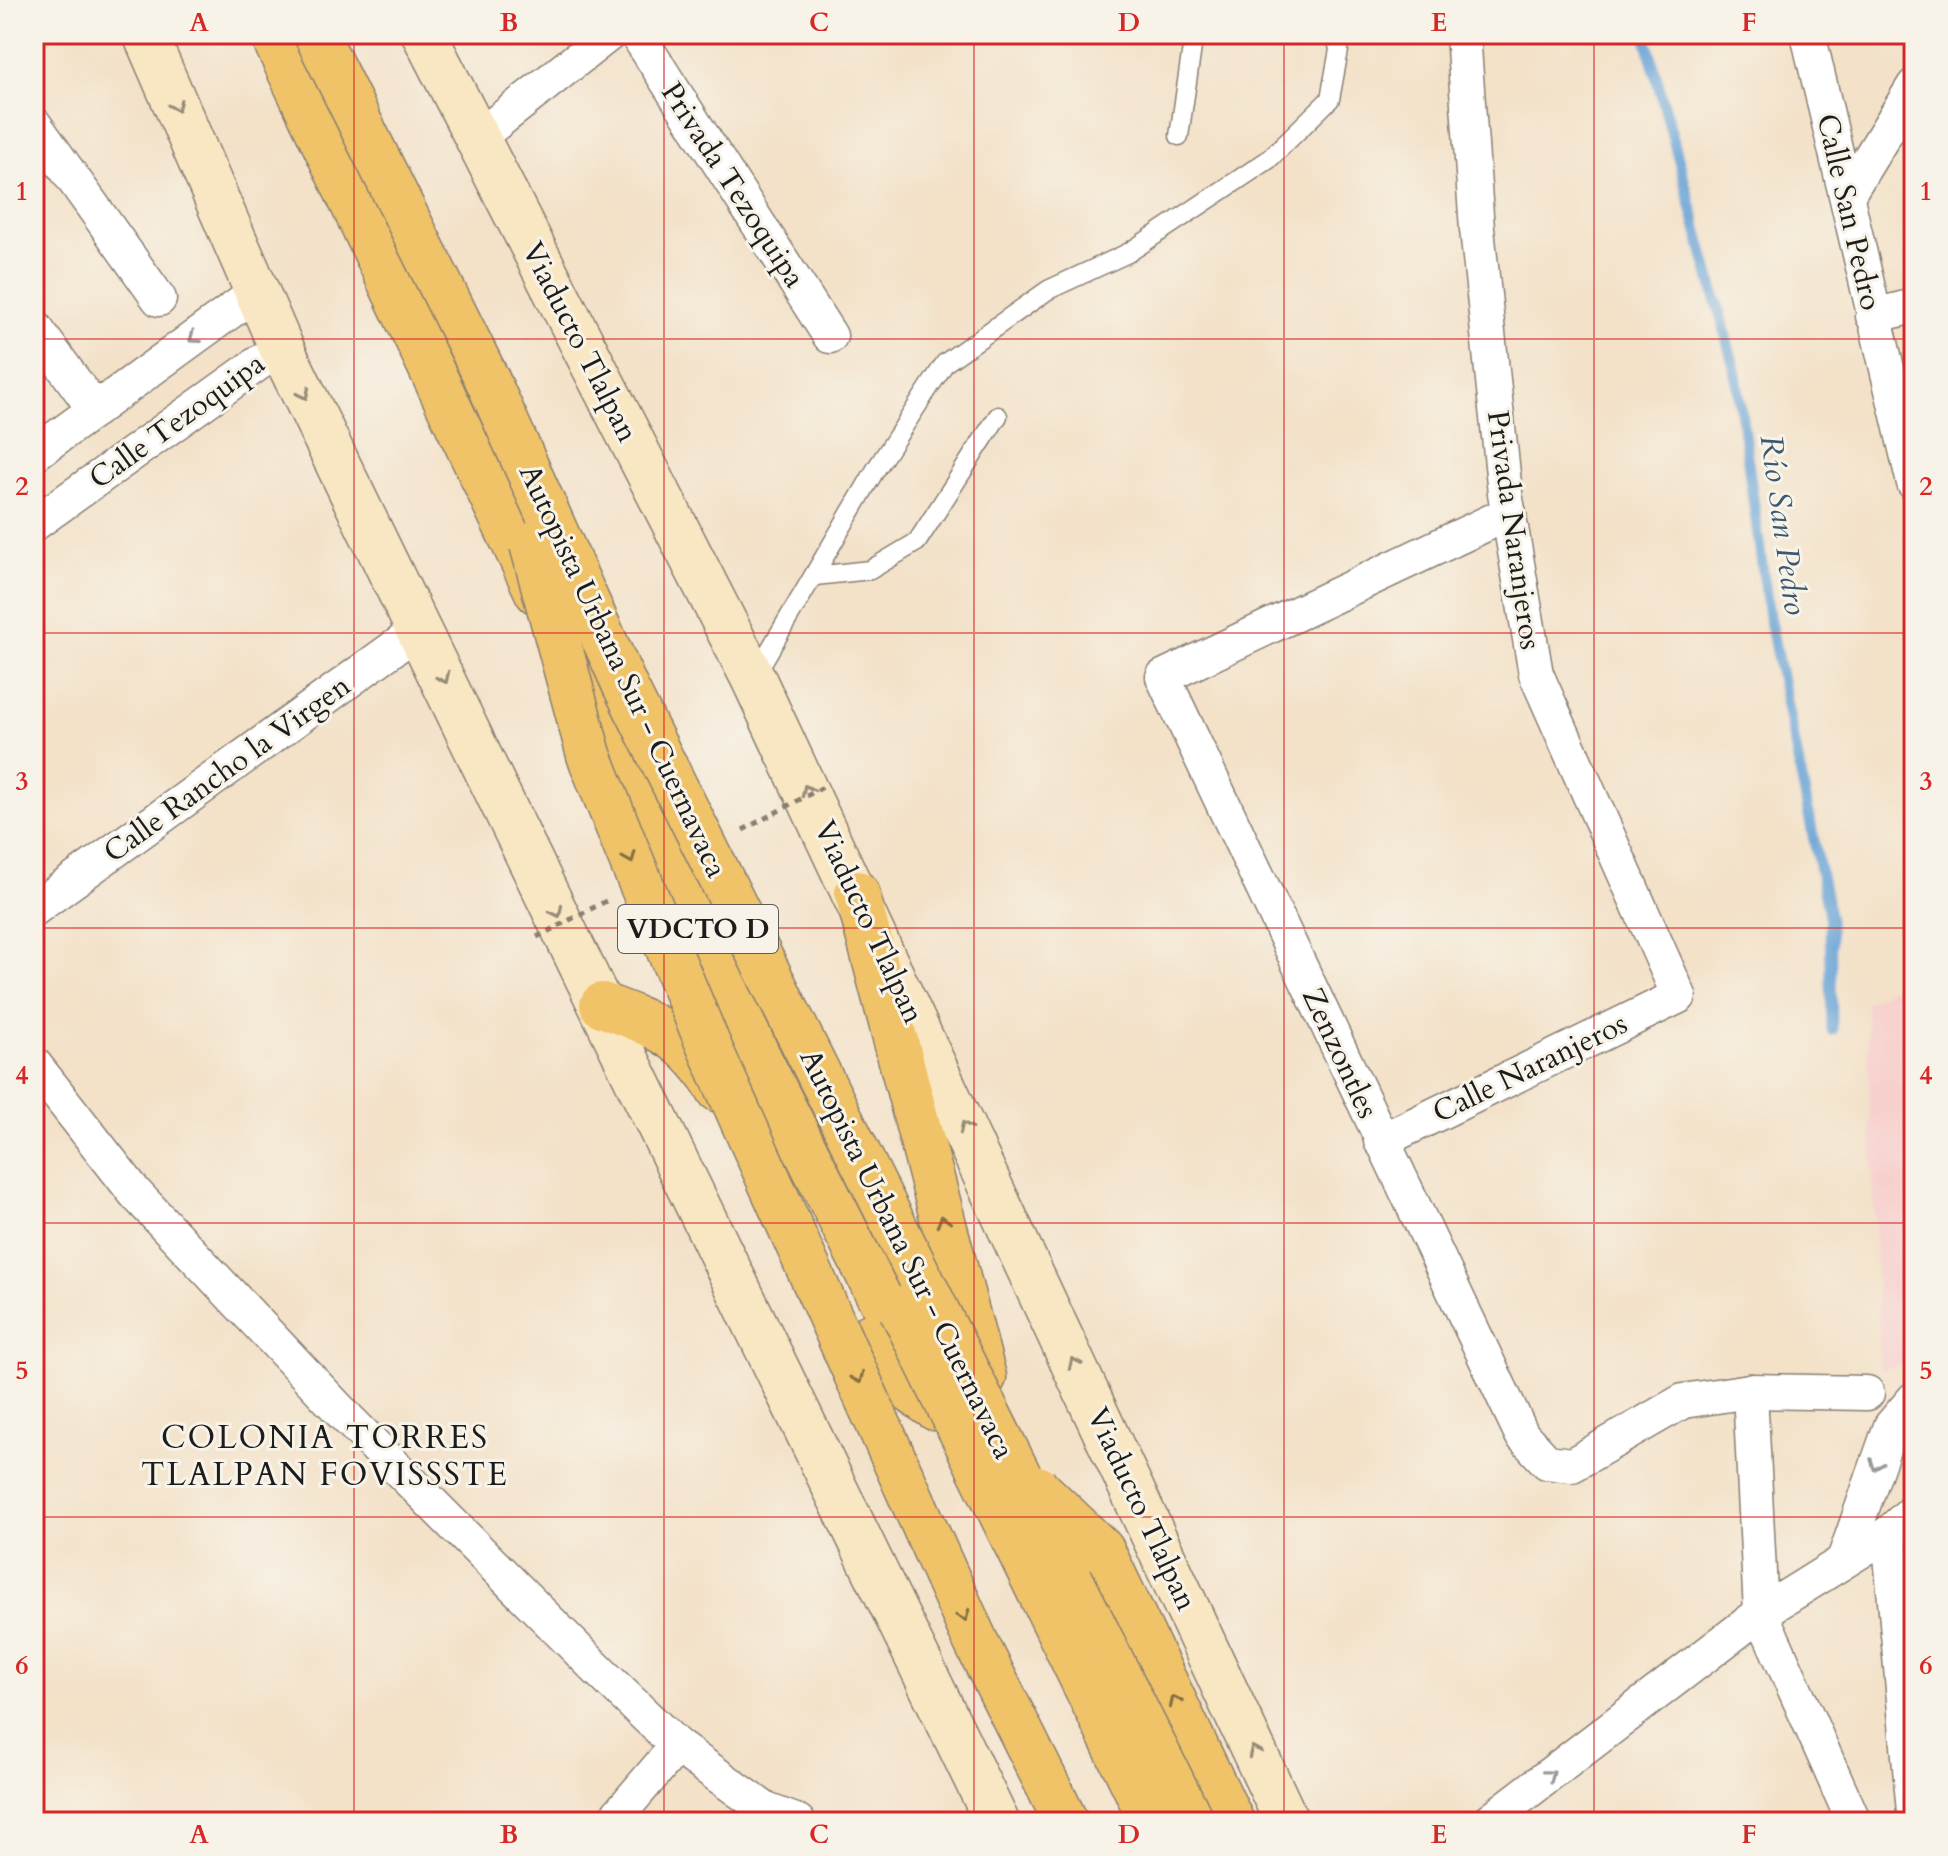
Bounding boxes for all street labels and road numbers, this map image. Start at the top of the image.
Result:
street label: Privada Tezoquipa [651,74,815,296]
street label: Calle San Pedro [1806,110,1892,314]
street label: Viaducto Tlalpan [512,235,648,449]
street label: Calle Tezoquipa [81,343,273,499]
street label: Privada Naranjeros [1477,408,1551,652]
street label: Autopista Urbana Sur - Cuernavaca [509,458,737,884]
street label: Calle Rancho la Virgen [95,666,359,872]
street label: Viaducto Tlalpan [804,814,934,1030]
road number: VDCTO D [618,905,778,953]
street label: Zenzontles [1292,981,1388,1125]
street label: Calle Naranjeros [1426,1003,1634,1133]
street label: Autopista Urbana Sur - Cuernavaca [790,1042,1024,1466]
street label: Viaducto Tlalpan [1077,1401,1207,1617]

